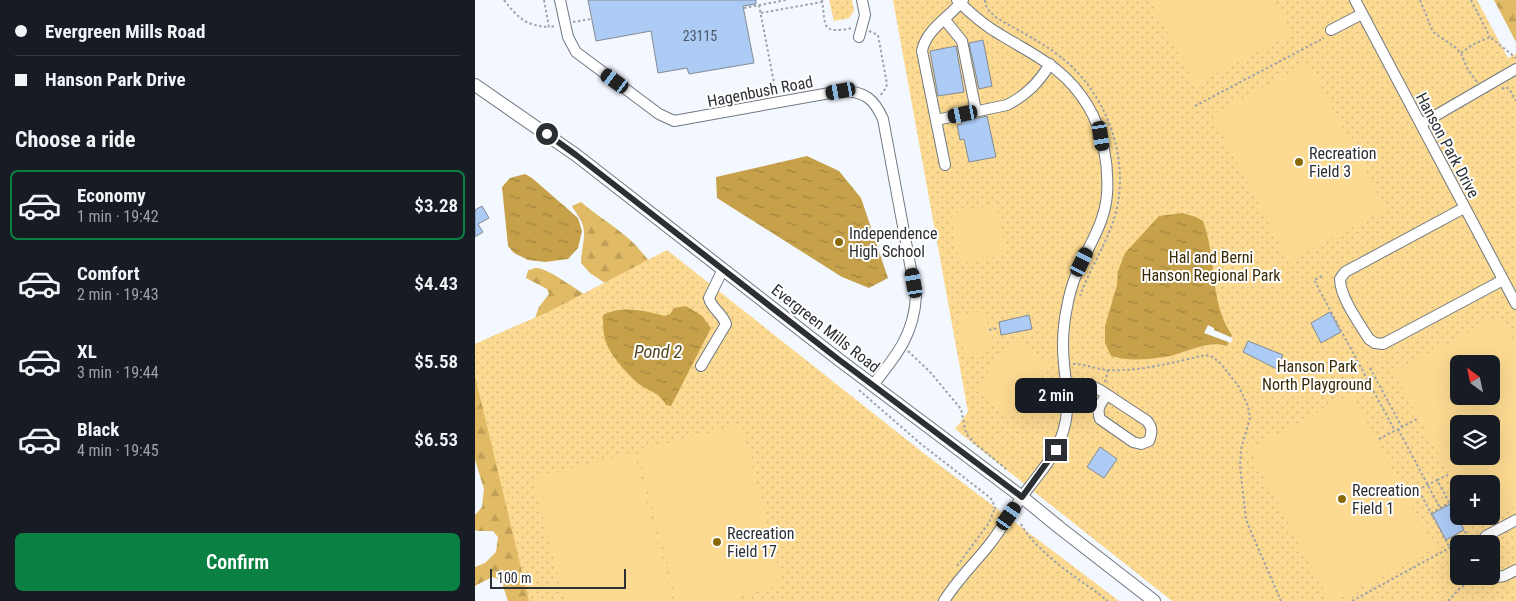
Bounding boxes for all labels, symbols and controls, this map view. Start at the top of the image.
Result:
text: Evergreen Mills Road [45,20,205,43]
house number: 23115 [683,28,717,44]
car [598,66,631,96]
text: Hanson Park Drive [45,68,186,91]
street label: Hagenbush Road [706,72,815,111]
car [824,81,857,101]
street label: Hanson Park Drive [1412,89,1483,201]
car [946,104,979,124]
car [1091,120,1110,152]
route start [536,123,558,145]
text: Choose a ride [15,127,136,152]
place label: Recreation Field 3 [1309,144,1376,181]
marker: Recreation Field 3 [1293,156,1305,168]
icon: car [17,183,62,228]
text: Economy [77,184,146,207]
text: $3.28 [414,194,458,217]
text: 1 min · 19:42 [77,207,159,226]
place label: Independence High School [849,224,937,261]
marker: Independence High School [833,236,845,248]
car [1068,245,1095,279]
park label: Hal and Berni Hanson Regional Park [1142,248,1281,285]
icon: car [17,261,62,306]
text: Comfort [77,262,140,285]
car [904,267,923,299]
text: $4.43 [414,272,458,295]
street label: Evergreen Mills Road [768,280,884,376]
text: 2 min · 19:43 [77,285,159,304]
icon: car [17,339,62,384]
text: XL [77,340,97,363]
water label: Pond 2 [634,341,682,362]
text: $5.58 [414,350,458,373]
north arrow [1450,355,1500,405]
map controls [1450,355,1500,585]
park label: Hanson Park North Playground [1262,357,1372,394]
text: 3 min · 19:44 [77,363,159,382]
callout: 2 min [1015,378,1097,412]
text: 2 min [1038,386,1074,405]
button: layers [1450,415,1500,465]
icon: car [17,417,62,462]
text: Black [77,418,119,441]
text: $6.53 [414,428,458,451]
route end [1045,439,1067,461]
text: 4 min · 19:45 [77,441,159,460]
button: + [1450,475,1500,525]
place label: Recreation Field 1 [1352,481,1419,518]
marker: Recreation Field 1 [1336,493,1348,505]
car [994,499,1023,533]
place label: Recreation Field 17 [727,524,794,561]
button: Confirm [15,533,460,591]
button: − [1450,535,1500,585]
marker: Recreation Field 17 [711,536,723,548]
scale bar [490,566,626,589]
text: 100 m [497,570,532,586]

